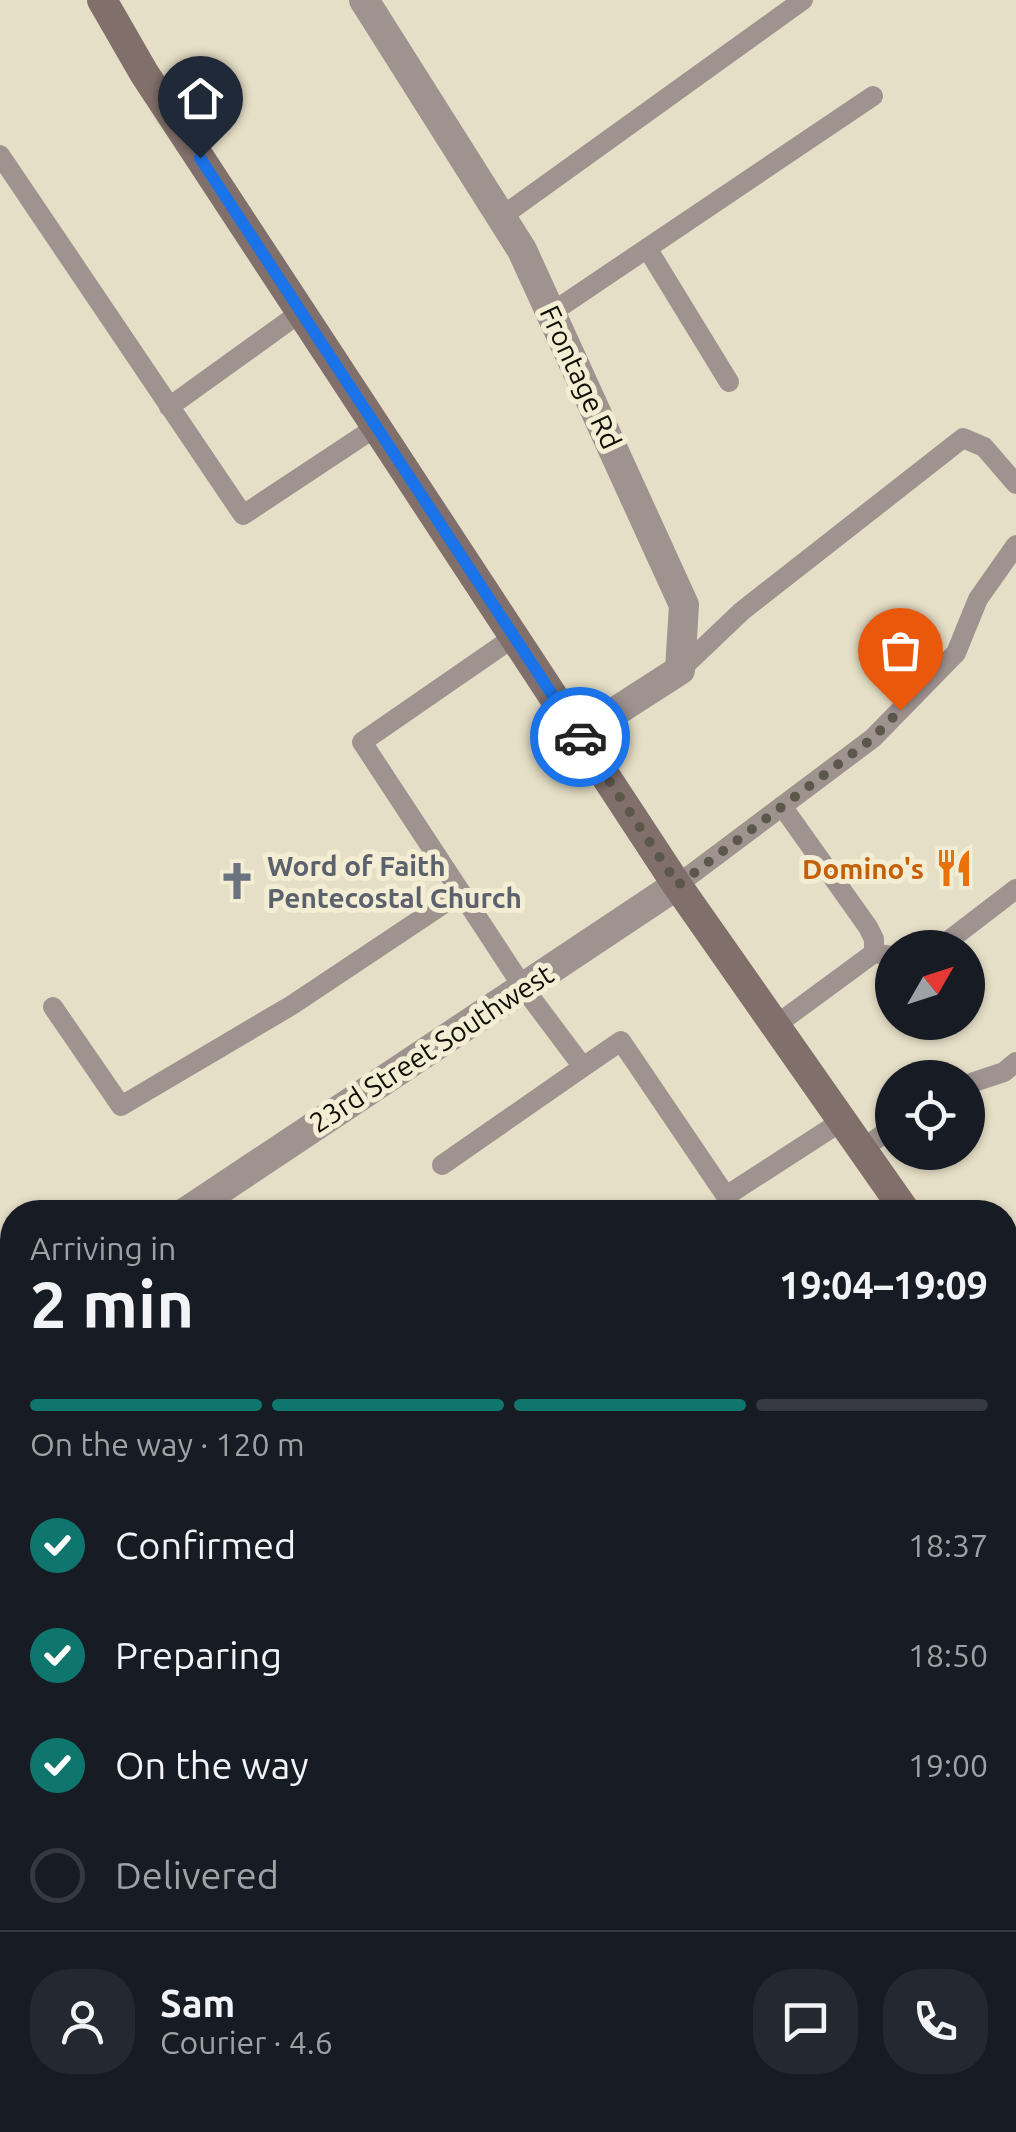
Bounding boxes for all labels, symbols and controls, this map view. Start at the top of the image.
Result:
pin [158,56,243,159]
icon: home [173,71,228,126]
street label: Frontage Rd [534,301,628,453]
pin [858,608,943,711]
icon: bag [873,623,928,678]
courier [530,687,630,787]
icon: car [553,710,608,765]
restaurant icon: Domino's [933,847,975,889]
place label: Word of Faith Pentecostal Church [267,850,522,913]
place label: Domino's [802,853,924,884]
church icon: Word of Faith Pentecostal Church [216,860,258,902]
north arrow [875,930,985,1040]
map controls [875,930,985,1170]
street label: 23rd Street Southwest [304,958,558,1138]
button: locate [875,1060,985,1170]
text: Arriving in [30,1230,176,1266]
text: 19:04–19:09 [779,1264,988,1306]
text: 2 min [30,1267,194,1340]
text: On the way · 120 m [30,1426,305,1462]
icon: check [30,1518,85,1573]
text: Confirmed [115,1524,296,1566]
text: 18:37 [908,1527,988,1563]
icon: check [30,1628,85,1683]
text: Preparing [115,1634,282,1676]
text: 18:50 [908,1637,988,1673]
icon: check [30,1738,85,1793]
text: On the way [115,1744,308,1786]
text: 19:00 [908,1747,988,1783]
text: Delivered [115,1854,279,1896]
button: person [30,1969,135,2074]
button: chat [753,1969,858,2074]
button: phone [883,1969,988,2074]
text: Sam [160,1982,235,2024]
text: Courier · 4.6 [160,2024,333,2060]

